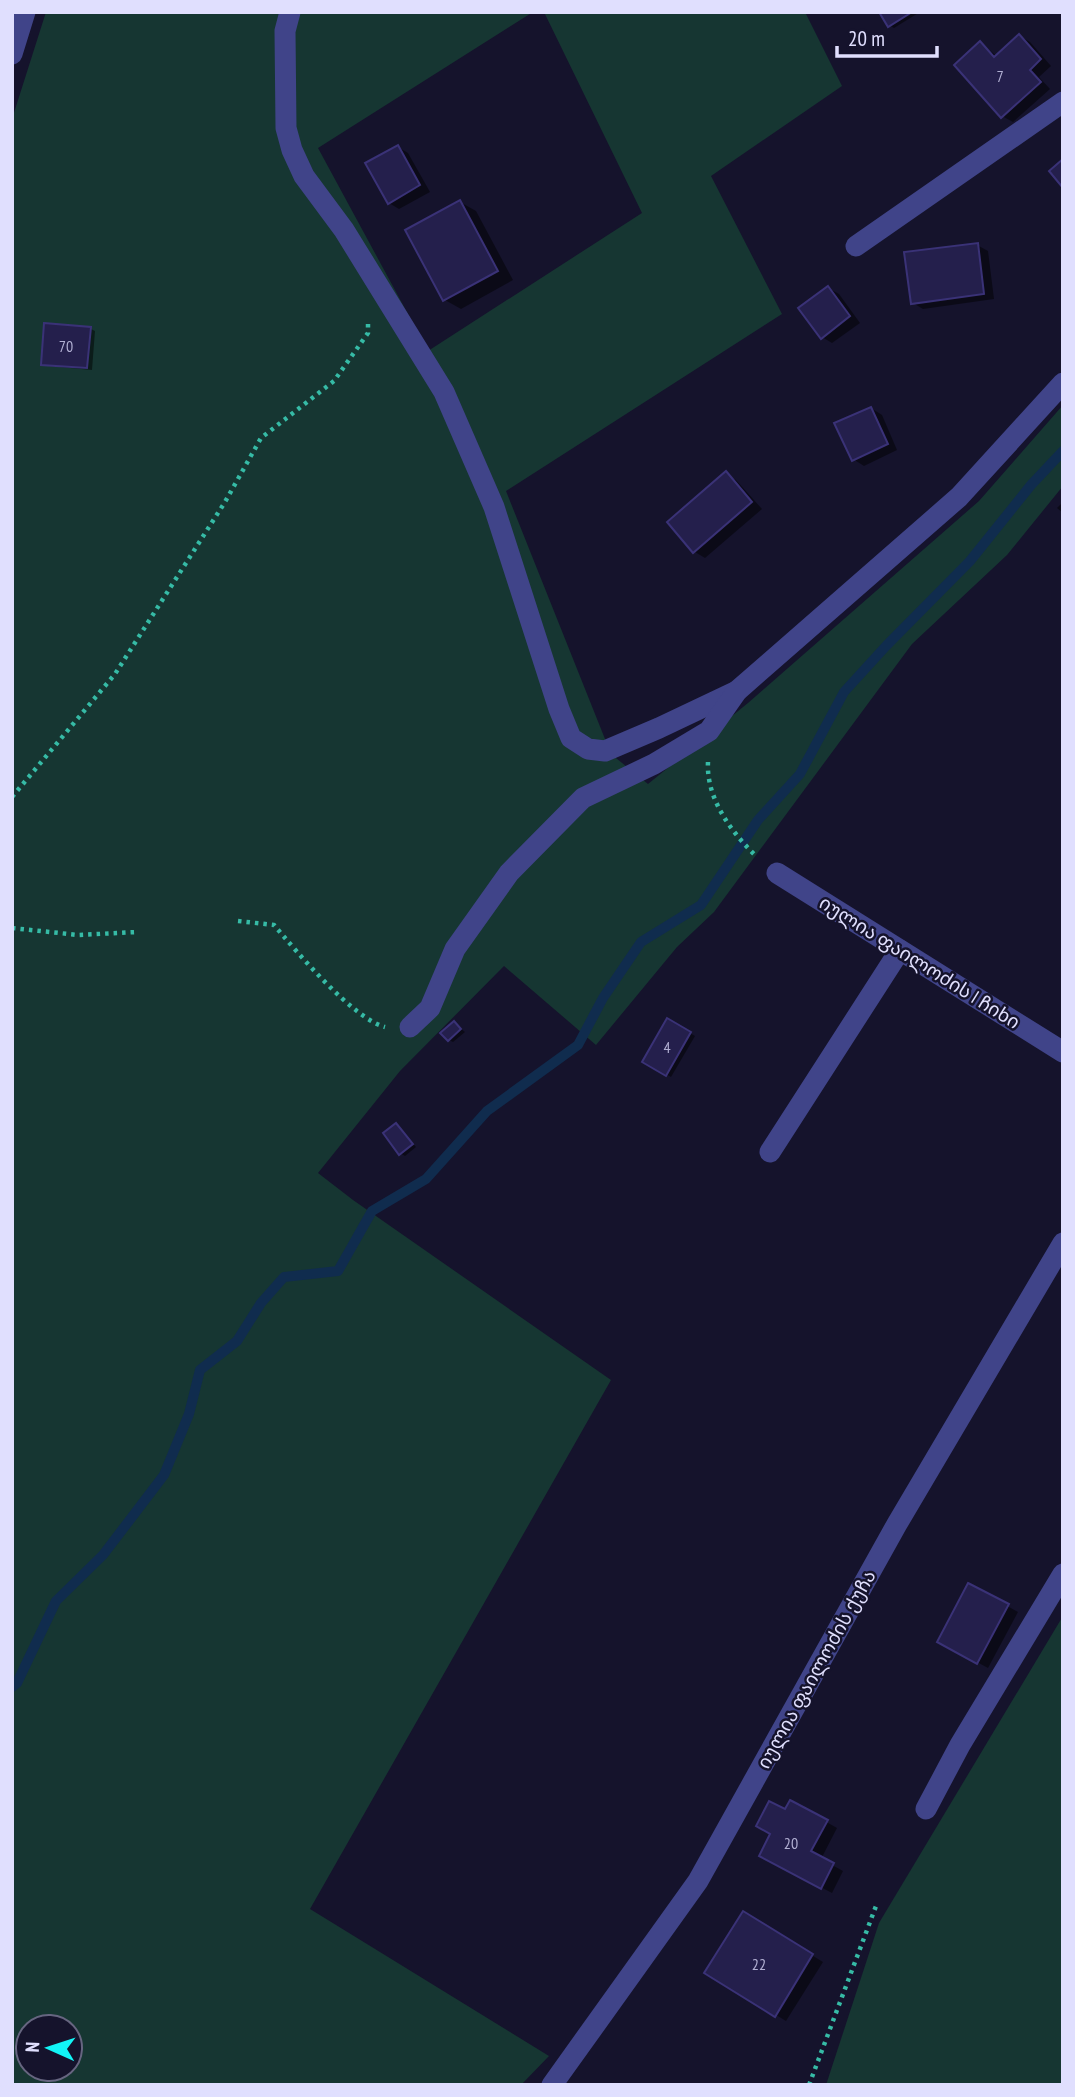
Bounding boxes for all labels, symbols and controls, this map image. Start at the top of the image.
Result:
scale bar [837,14,937,58]
text: 20 m [848,25,885,52]
house number: 7 [996,66,1004,86]
house number: 70 [59,336,73,356]
street label: იულია ფაილოძის I ჩიხი [815,890,1025,1035]
house number: 4 [663,1037,671,1057]
street label: იულია ფაილოძის ქუჩა [751,1565,882,1773]
house number: 20 [784,1833,798,1853]
house number: 22 [752,1954,766,1974]
north arrow [14,2013,84,2083]
text: N [20,2041,44,2053]

